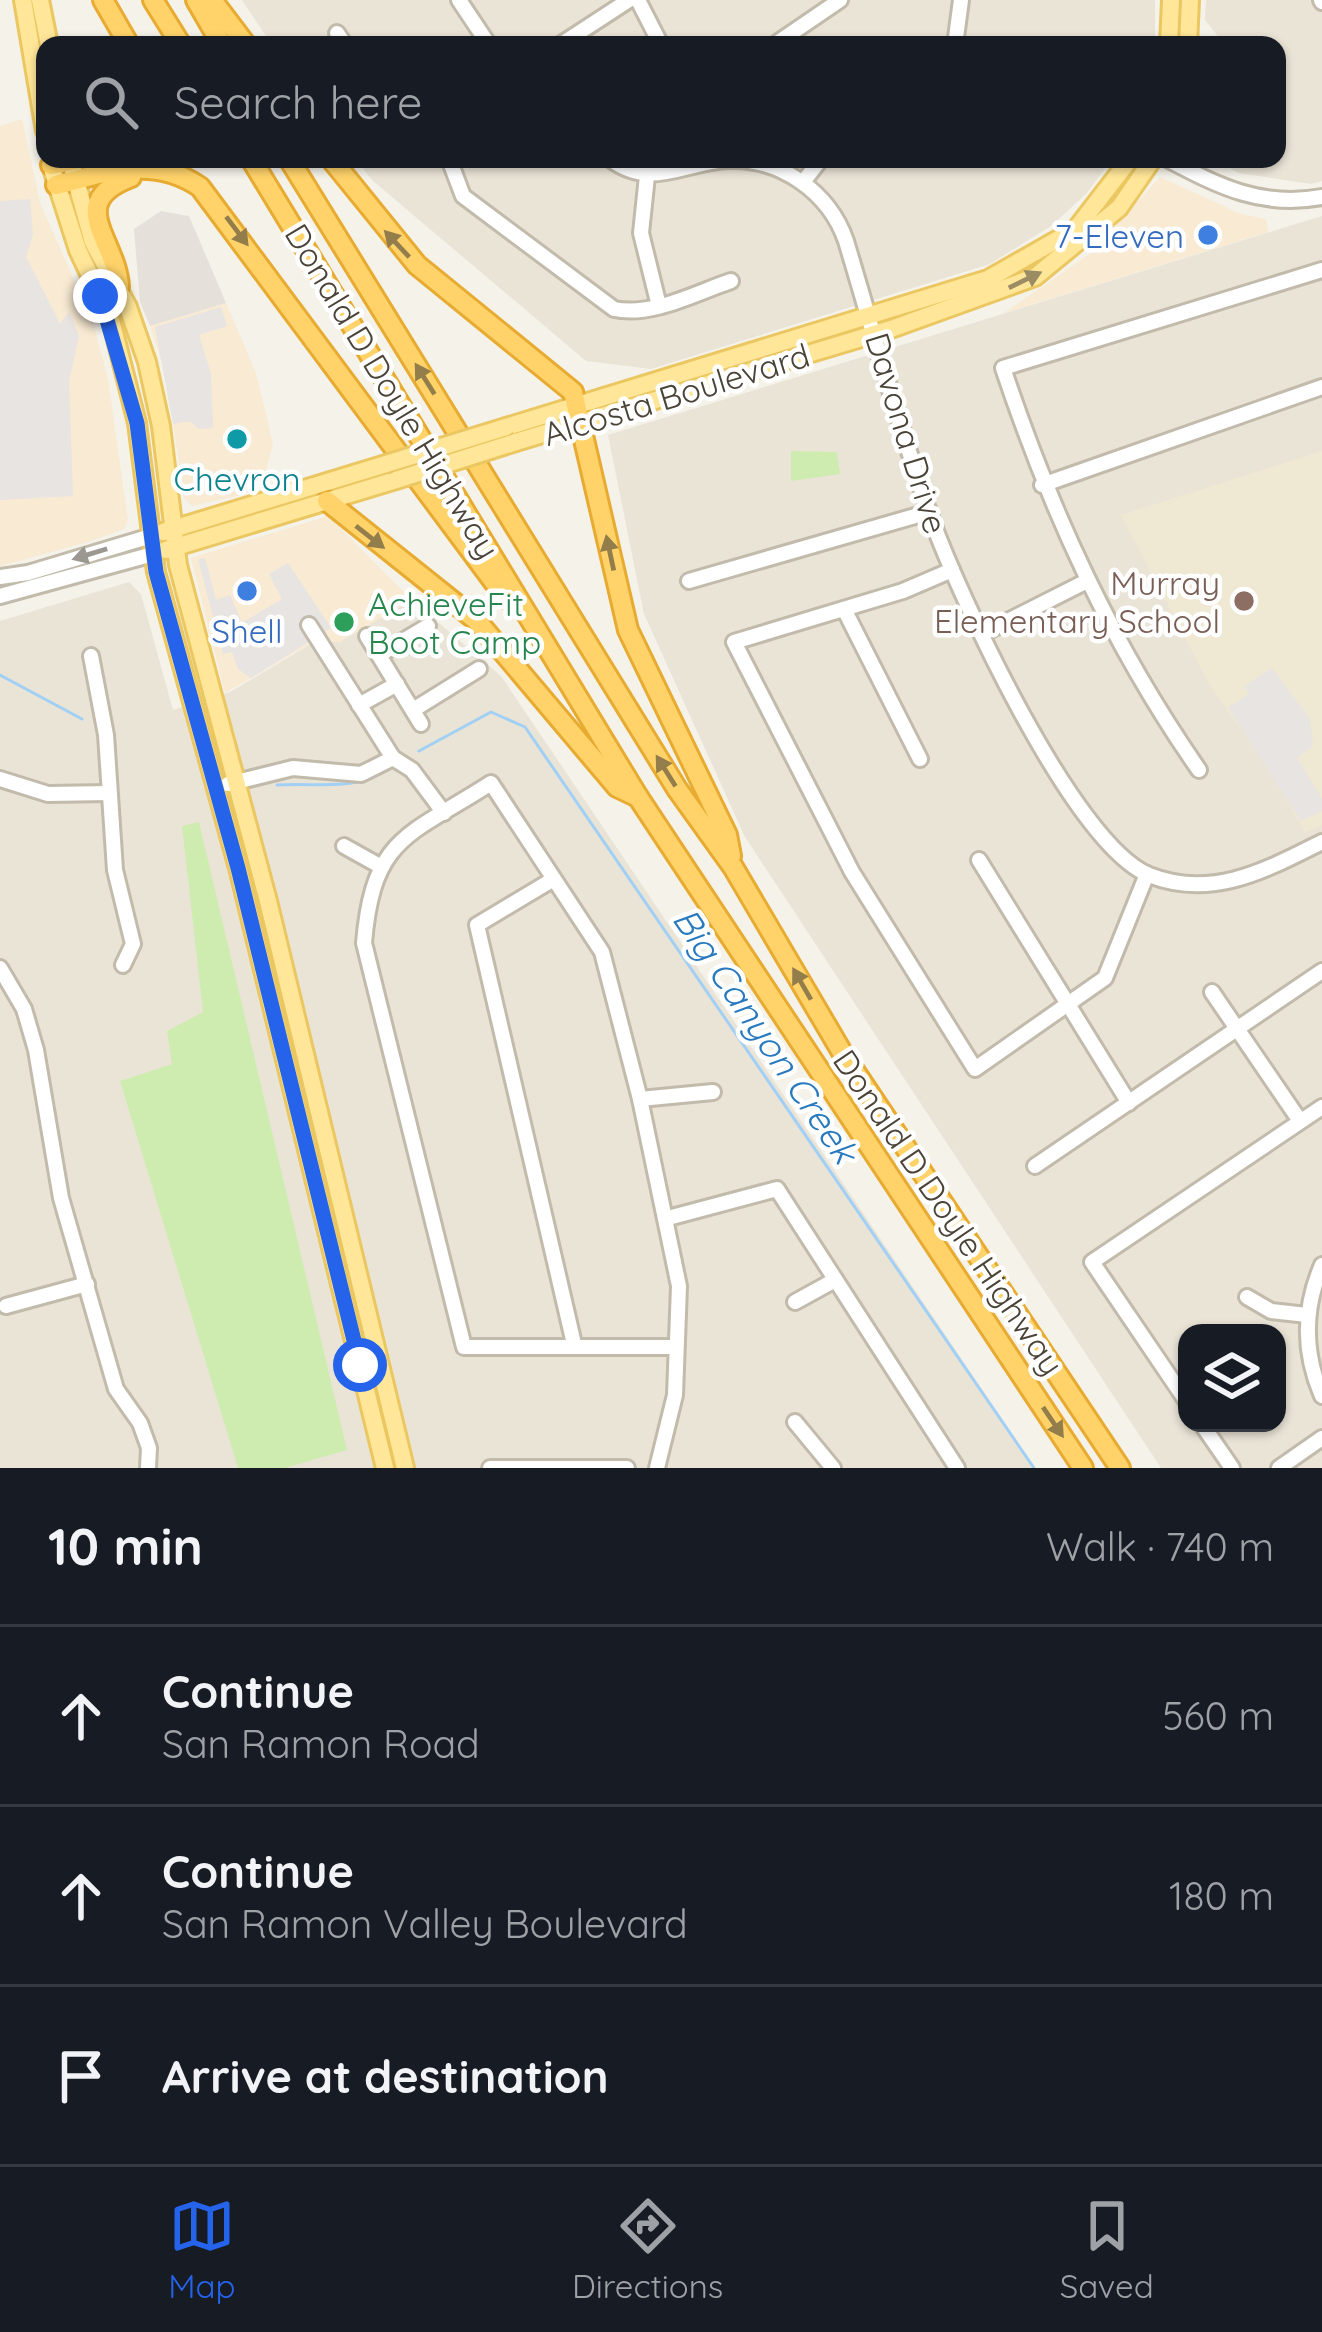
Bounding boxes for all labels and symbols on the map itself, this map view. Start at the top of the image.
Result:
place label: 7-Eleven [1055,215,1184,256]
one-way arrow [224,216,248,247]
street label: Donald D Doyle Highway [277,216,509,566]
marker: 7-Eleven [1195,222,1221,248]
one-way arrow [384,229,411,258]
route end [73,269,127,323]
one-way arrow [1008,271,1043,291]
street label: Davona Drive [857,328,957,538]
street label: Alcosta Boulevard [538,334,814,454]
one-way arrow [415,362,436,396]
marker: Chevron [224,426,250,452]
place label: Chevron [173,458,301,499]
one-way arrow [355,524,386,549]
one-way arrow [600,533,619,571]
one-way arrow [71,546,108,564]
place label: Murray Elementary School [934,562,1220,641]
marker: Shell [234,578,260,604]
place label: AchieveFit Boot Camp [368,583,541,662]
marker: Murray Elementary School [1231,588,1257,614]
marker: AchieveFit Boot Camp [331,609,357,635]
place label: Shell [211,610,283,651]
one-way arrow [656,754,677,788]
water label: Big Canyon Creek [664,899,870,1174]
one-way arrow [792,967,813,1001]
street label: Donald D Doyle Highway [825,1042,1073,1382]
route start [333,1338,387,1392]
one-way arrow [1041,1406,1063,1439]

